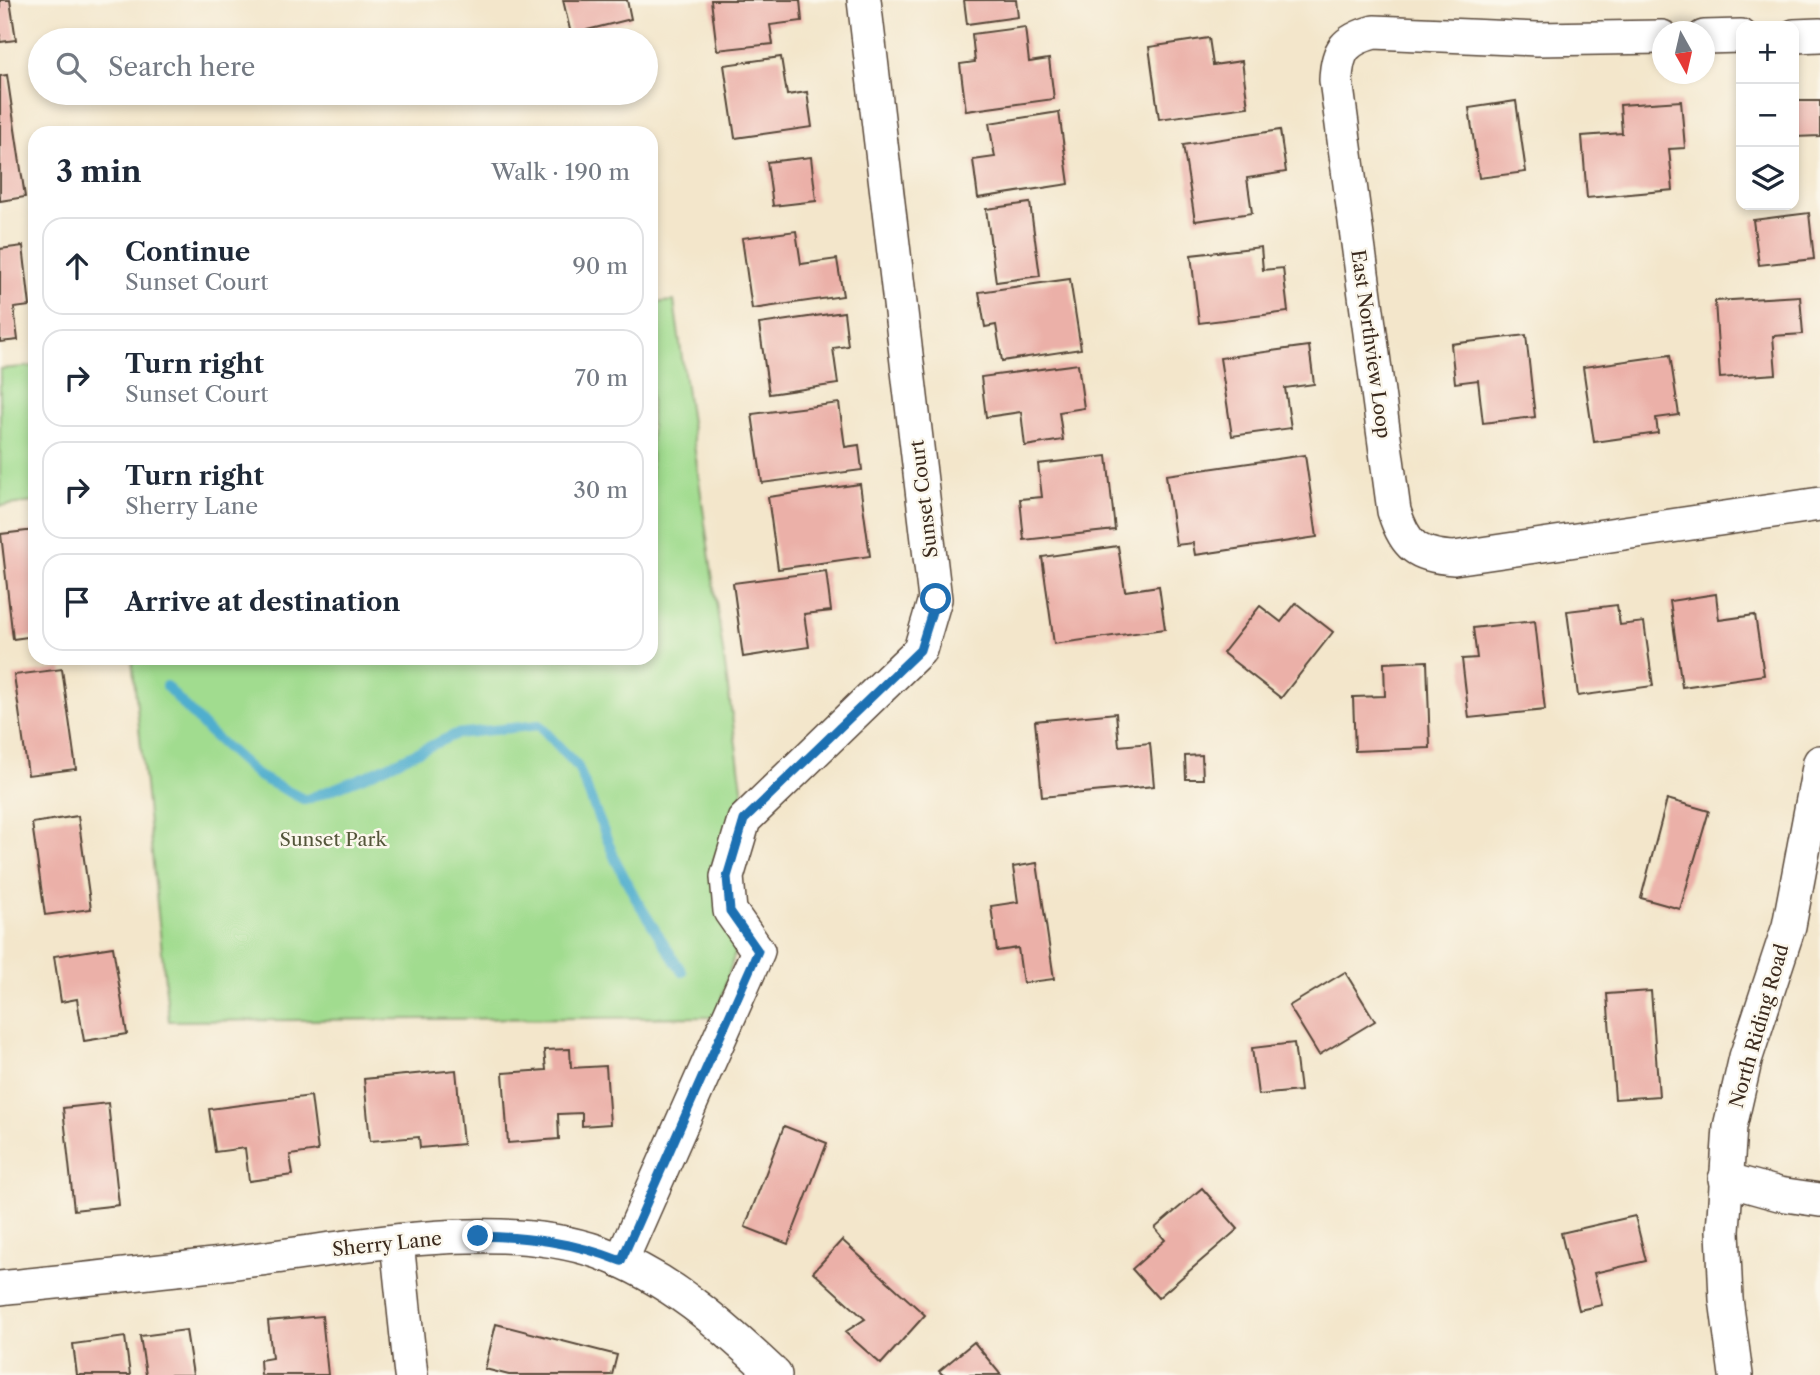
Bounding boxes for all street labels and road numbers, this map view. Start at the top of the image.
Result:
street label: East Northview Loop [1346,248,1396,440]
street label: Sunset Court [905,439,943,559]
street label: North Riding Road [1725,941,1794,1111]
street label: Sherry Lane [331,1227,443,1261]

